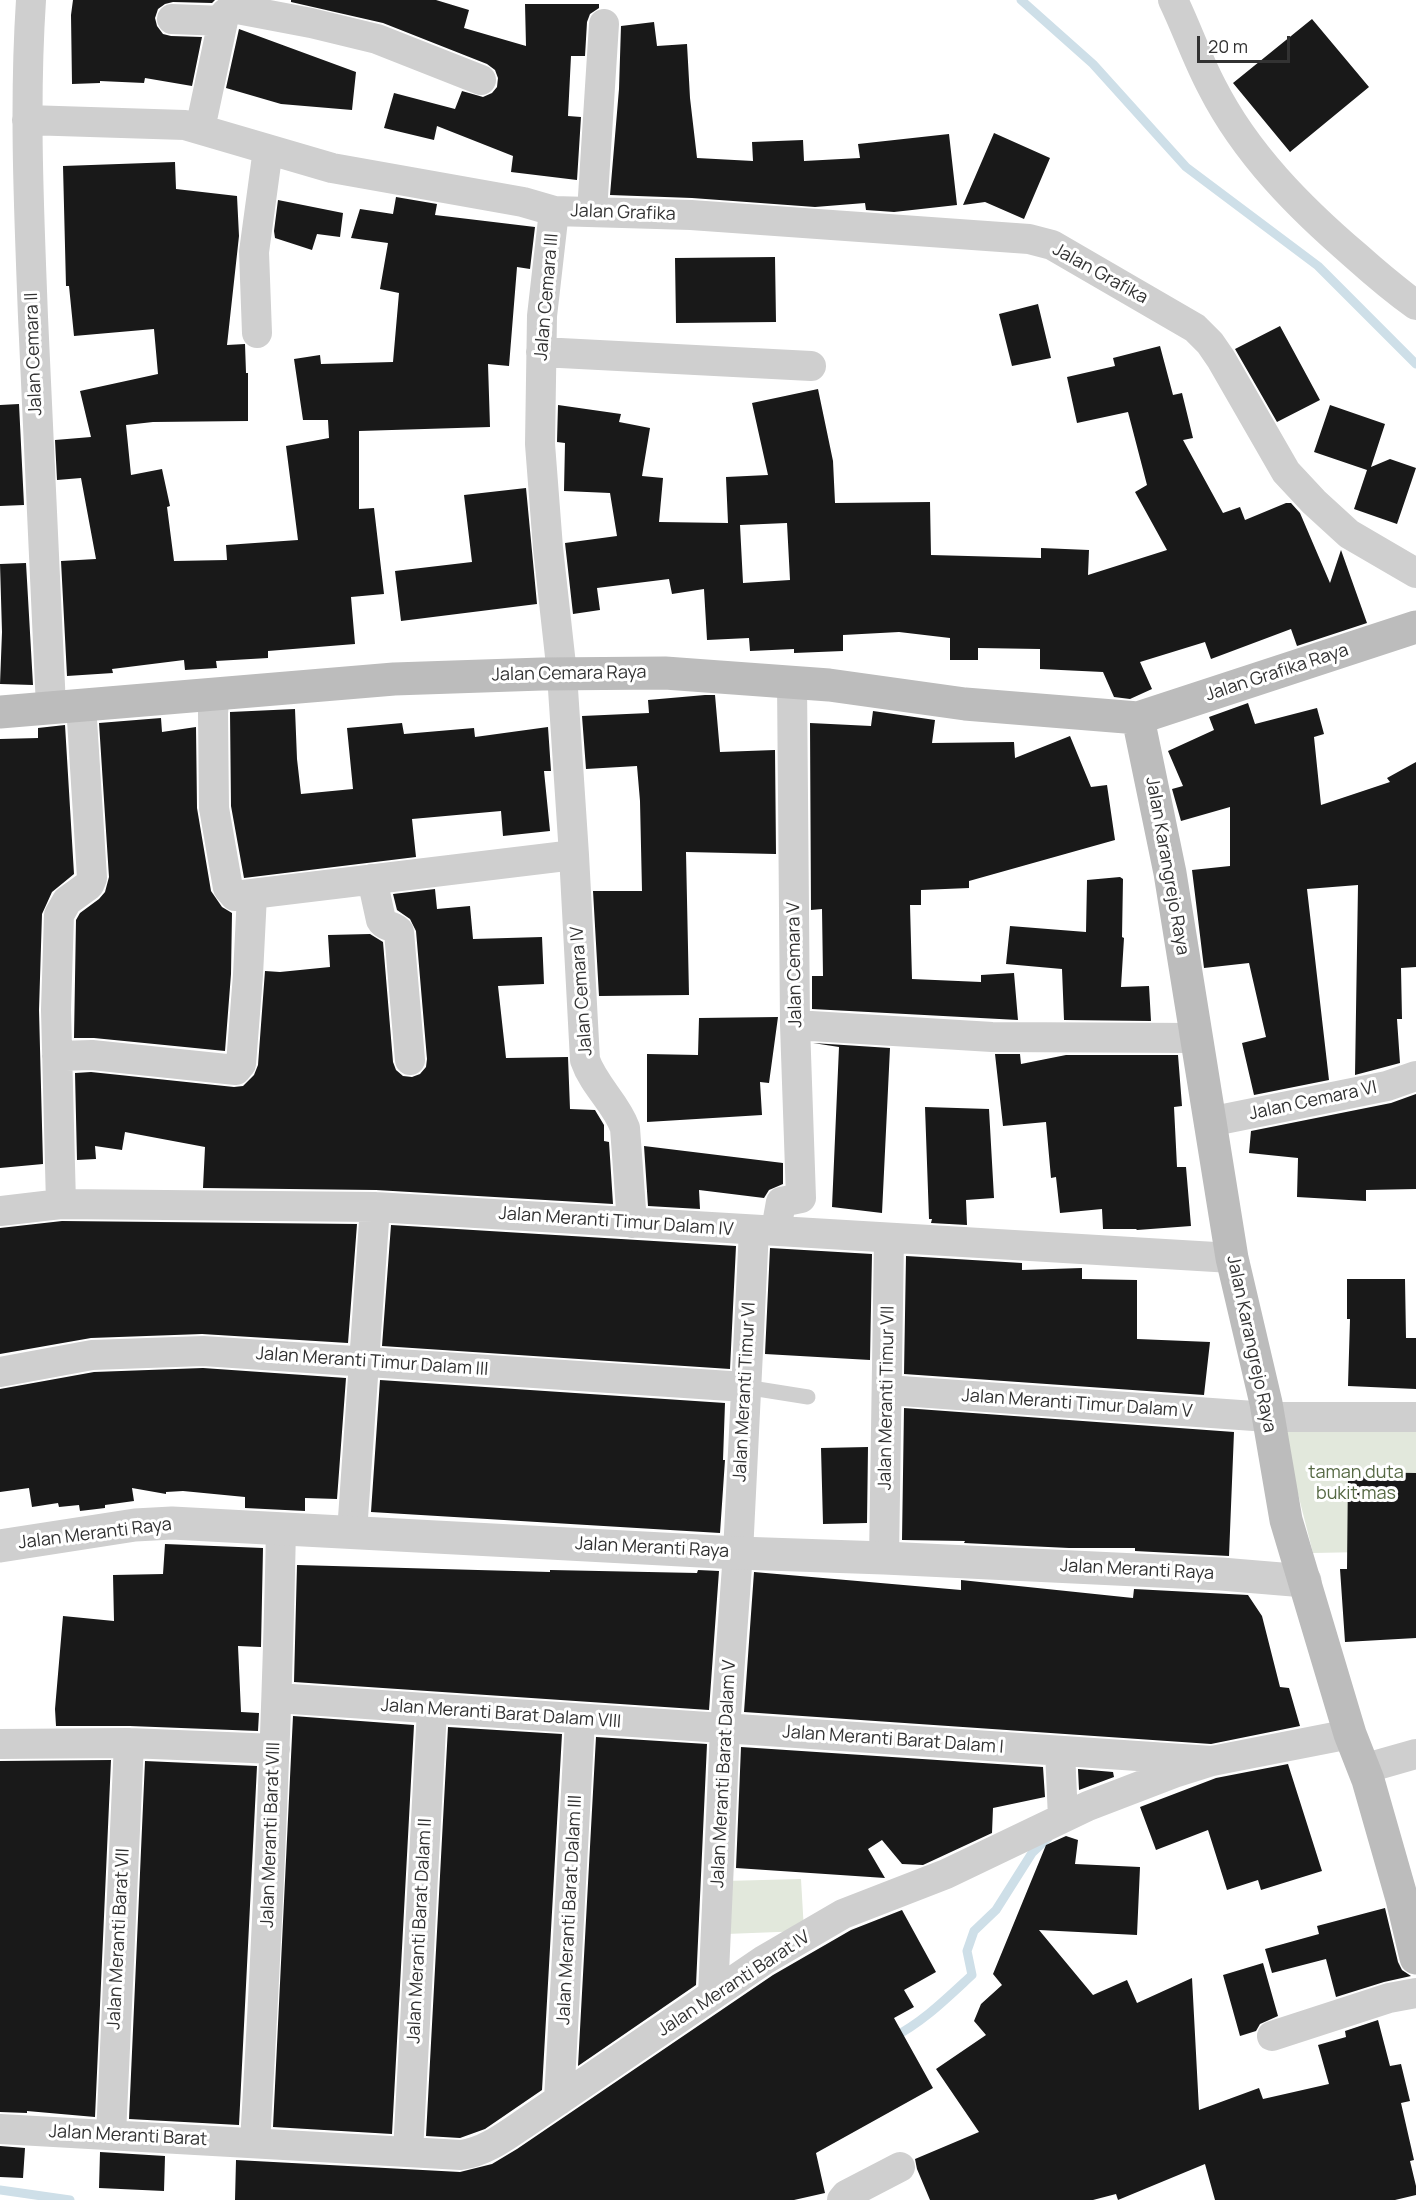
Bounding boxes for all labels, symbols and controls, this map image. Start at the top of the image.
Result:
scale bar [1200,24,1293,62]
text: 20 m [1208,34,1248,58]
street label: Jalan Grafika [570,200,676,226]
street label: Jalan Cemara III [531,233,563,361]
street label: Jalan Grafika [1049,239,1151,309]
street label: Jalan Cemara II [21,292,47,416]
street label: Jalan Grafika Raya [1203,640,1351,706]
street label: Jalan Cemara Raya [491,662,647,686]
street label: Jalan Karangrejo Raya [1141,775,1193,957]
street label: Jalan Cemara V [783,902,807,1028]
street label: Jalan Cemara IV [567,925,597,1057]
street label: Jalan Cemara VI [1247,1077,1379,1125]
street label: Jalan Meranti Timur Dalam IV [498,1203,734,1241]
street label: Jalan Karangrejo Raya [1222,1253,1280,1435]
street label: Jalan Meranti Timur VI [729,1301,761,1483]
street label: Jalan Meranti Timur VII [875,1306,899,1490]
street label: Jalan Meranti Timur Dalam III [255,1343,489,1381]
street label: Jalan Meranti Timur Dalam V [961,1385,1193,1423]
park label: taman duta bukit mas [1308,1462,1404,1504]
street label: Jalan Meranti Raya [17,1514,173,1554]
street label: Jalan Meranti Raya [574,1533,730,1563]
street label: Jalan Meranti Raya [1059,1555,1215,1585]
street label: Jalan Meranti Barat Dalam V [707,1659,741,1889]
street label: Jalan Meranti Barat Dalam VIII [380,1695,622,1733]
street label: Jalan Meranti Barat Dalam I [782,1721,1004,1759]
street label: Jalan Meranti Barat VIII [257,1742,285,1928]
street label: Jalan Meranti Barat Dalam III [553,1795,587,2025]
street label: Jalan Meranti Barat Dalam II [403,1818,437,2044]
street label: Jalan Meranti Barat VII [103,1848,135,2030]
street label: Jalan Meranti Barat IV [654,1927,814,2041]
street label: Jalan Meranti Barat [48,2121,208,2151]

